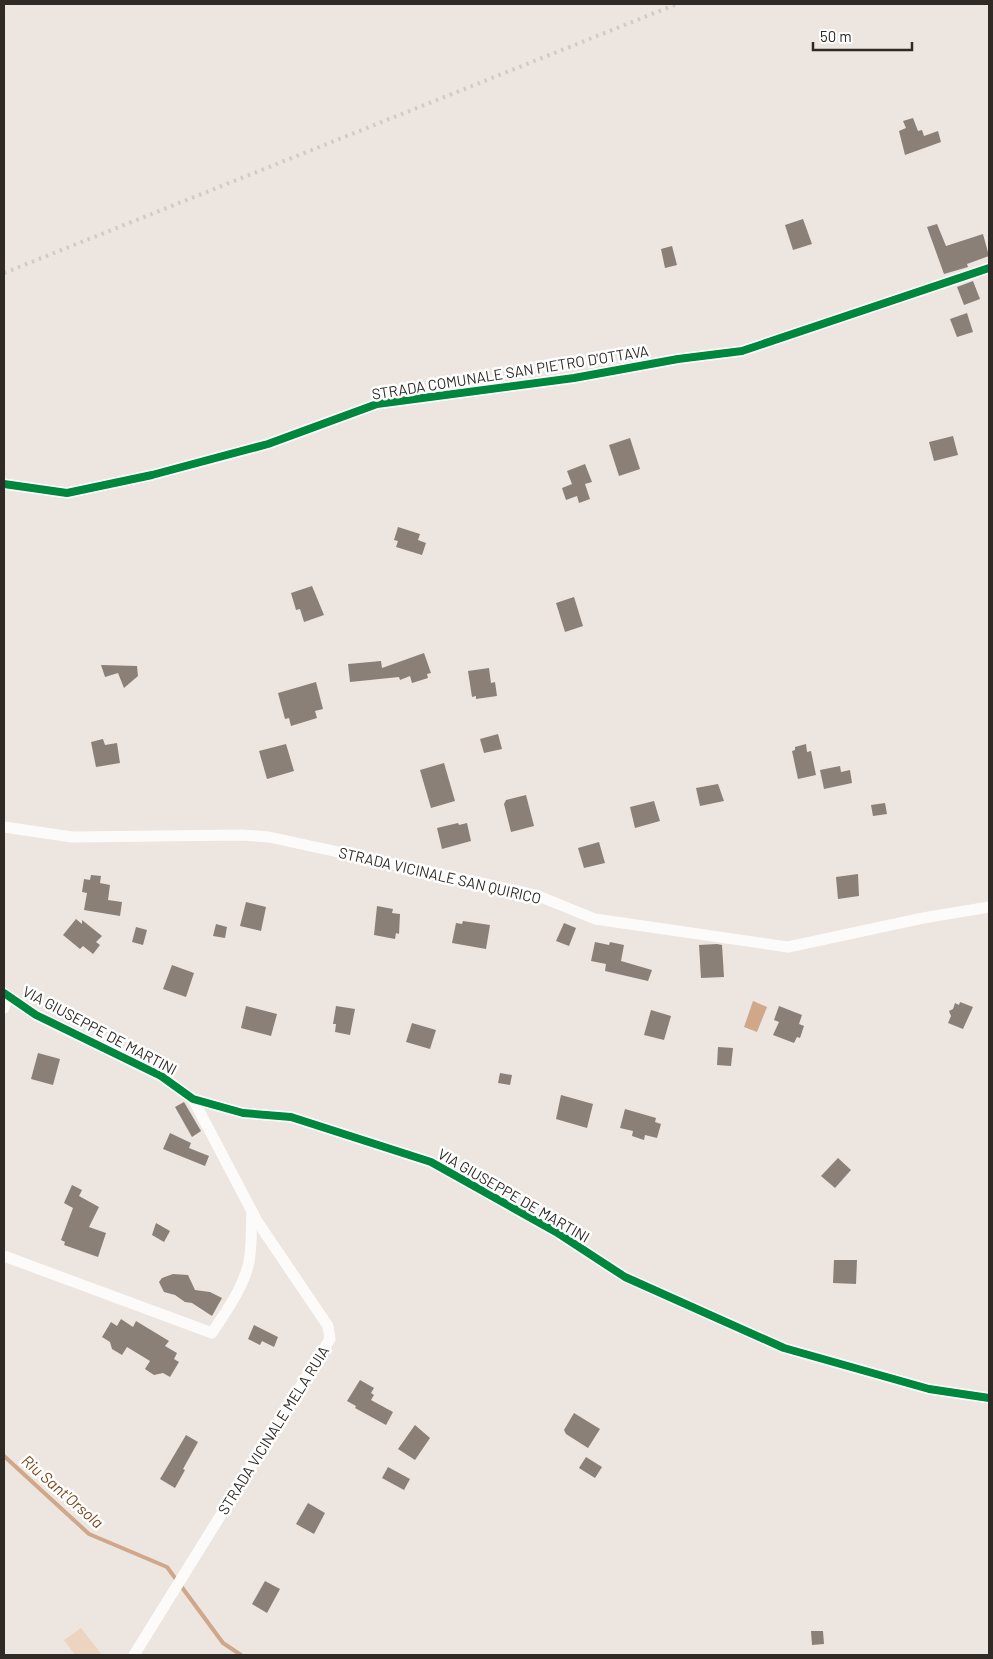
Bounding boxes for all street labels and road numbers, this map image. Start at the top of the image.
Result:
street label: STRADA COMUNALE SAN PIETRO D'OTTAVA [370,341,650,403]
street label: STRADA VICINALE SAN QUIRICO [337,843,543,907]
street label: VIA GIUSEPPE DE MARTINI [20,982,180,1078]
street label: VIA GIUSEPPE DE MARTINI [435,1144,593,1246]
street label: STRADA VICINALE MELA RUIA [214,1342,332,1518]

